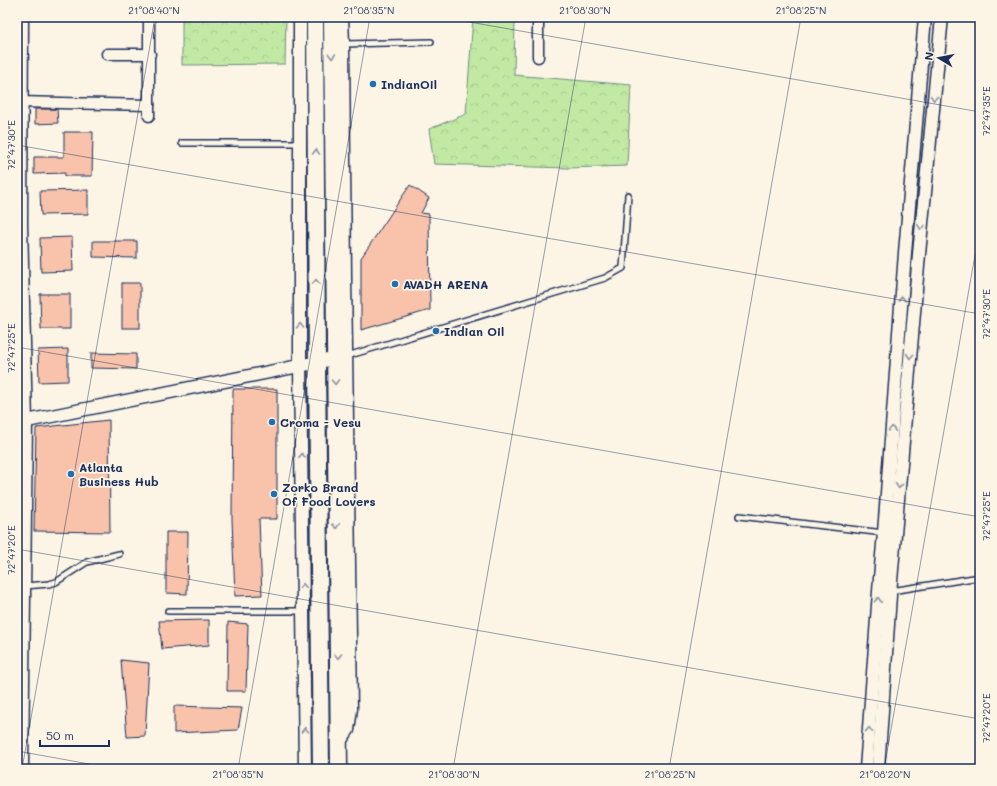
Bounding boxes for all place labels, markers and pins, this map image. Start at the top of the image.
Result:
place label: IndianOil [381,76,437,92]
marker: IndianOil [368,79,378,89]
place label: AVADH ARENA [403,276,488,292]
marker: AVADH ARENA [390,279,400,289]
place label: Indian Oil [444,323,504,339]
marker: Indian Oil [431,326,441,336]
place label: Croma - Vesu [280,414,361,430]
marker: Croma - Vesu [267,417,277,427]
place label: Atlanta Business Hub [79,459,159,489]
marker: Atlanta Business Hub [66,469,76,479]
place label: Zorko Brand Of Food Lovers [282,479,376,509]
marker: Zorko Brand Of Food Lovers [269,489,279,499]

